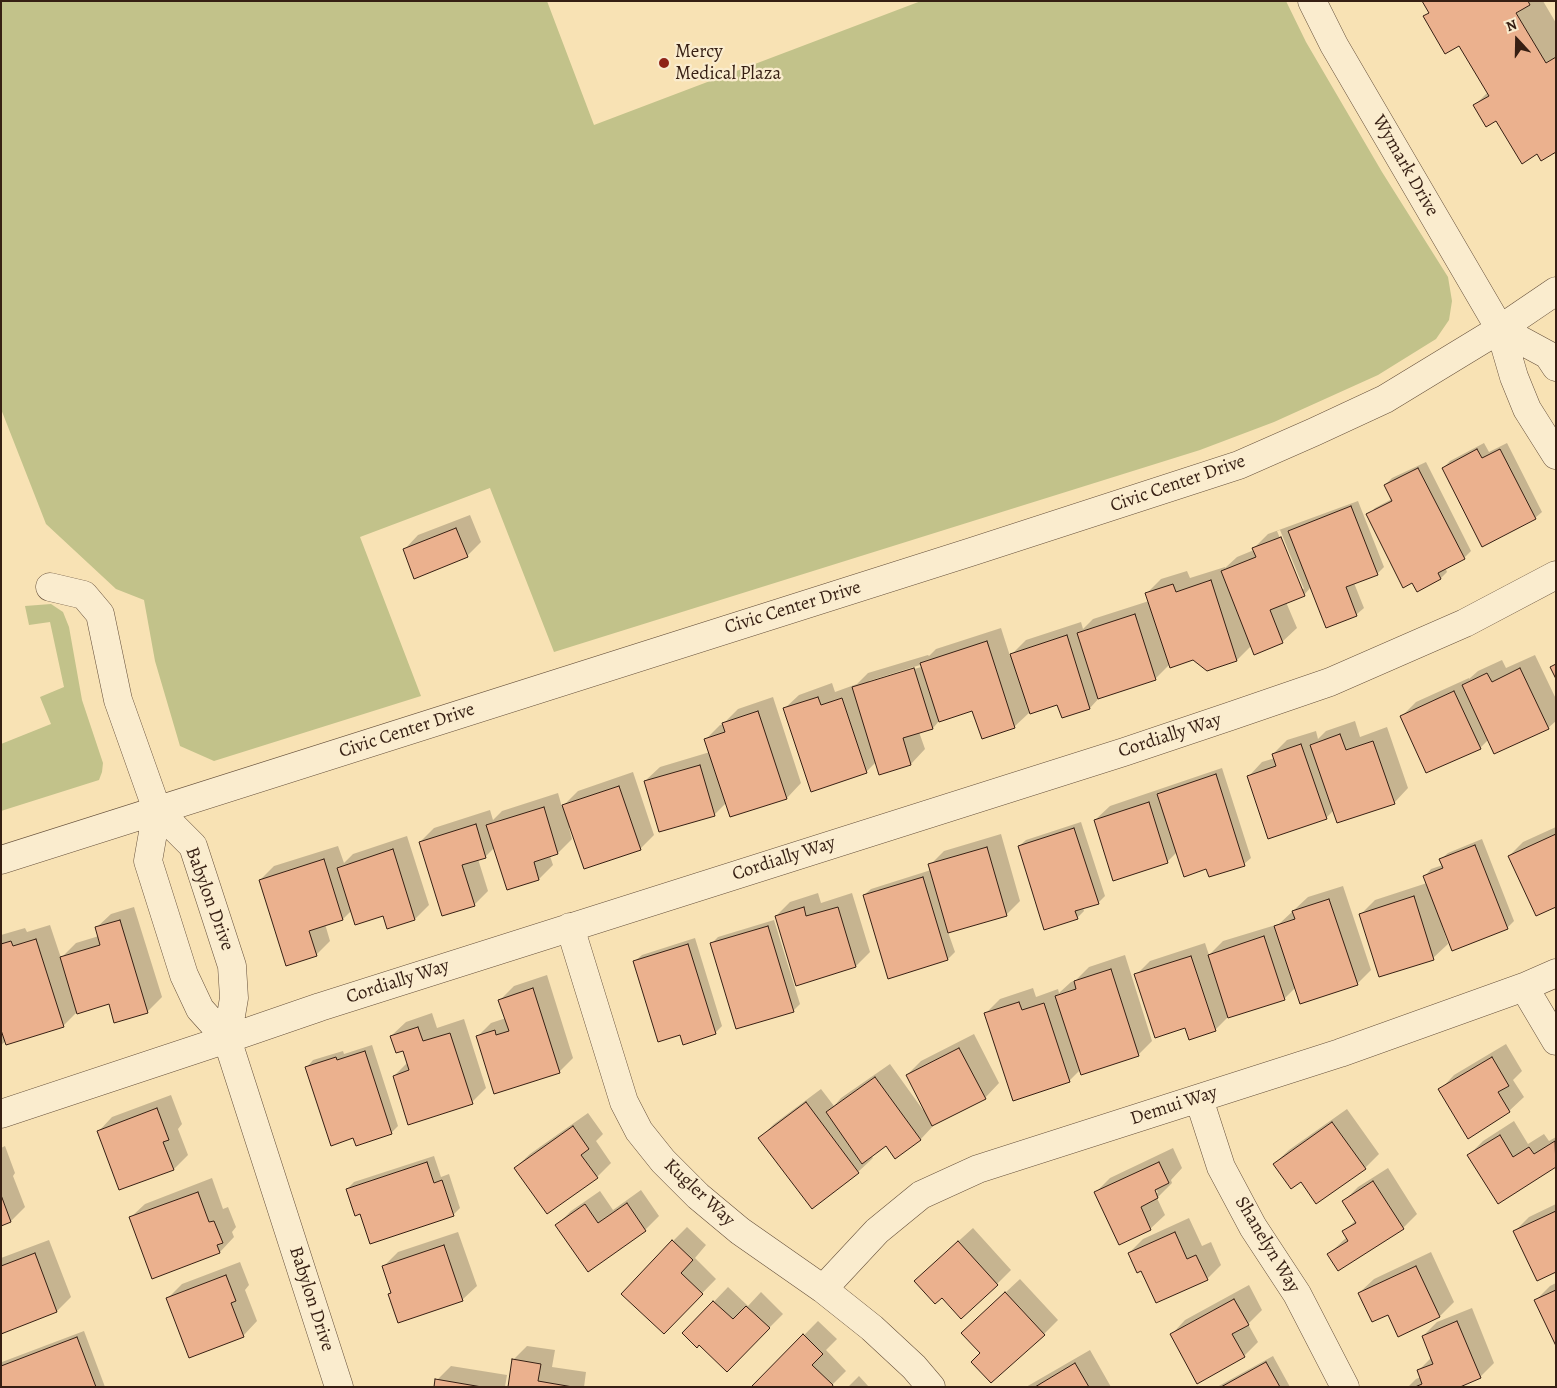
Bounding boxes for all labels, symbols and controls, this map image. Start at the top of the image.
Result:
north arrow [1492,15,1542,65]
text: N [1503,15,1520,36]
place label: Mercy Medical Plaza [675,41,781,85]
marker: Mercy Medical Plaza [657,56,671,70]
street label: Wymark Drive [1367,111,1443,221]
street label: Civic Center Drive [1107,450,1249,518]
street label: Civic Center Drive [722,576,864,640]
street label: Civic Center Drive [336,698,478,764]
street label: Cordially Way [1116,709,1224,763]
street label: Cordially Way [730,832,838,886]
street label: Babylon Drive [180,844,238,954]
street label: Cordially Way [344,955,452,1009]
street label: Demui Way [1128,1081,1220,1131]
street label: Kugler Way [659,1154,739,1232]
street label: Shanelyn Way [1229,1193,1305,1297]
street label: Babylon Drive [283,1244,339,1354]

